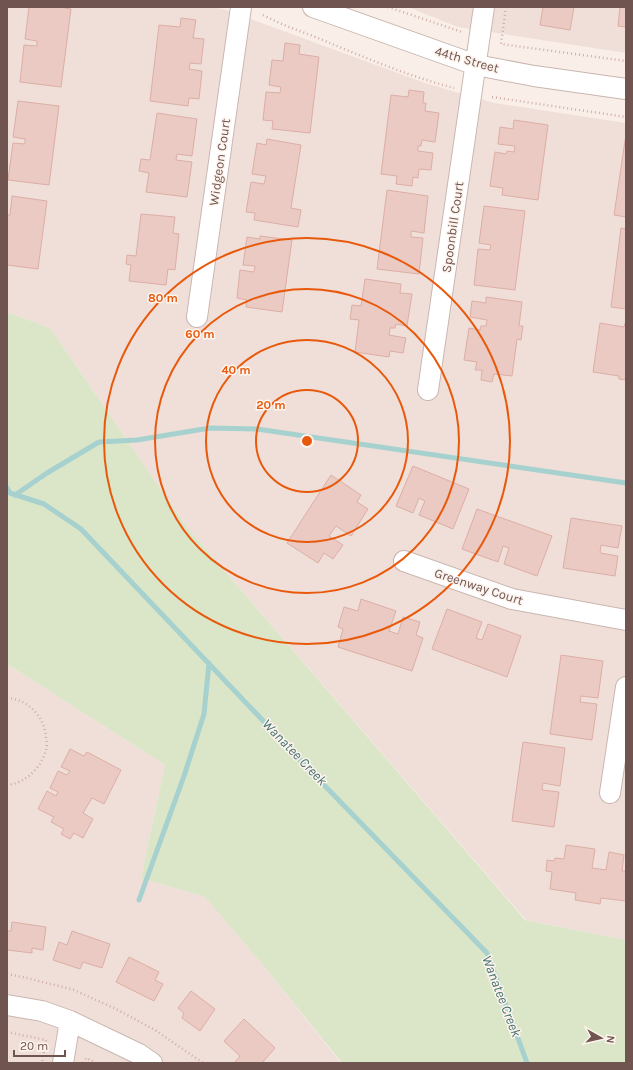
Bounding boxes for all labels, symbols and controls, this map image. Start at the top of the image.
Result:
street label: 44th Street [433,43,501,76]
street label: Widgeon Court [206,117,233,207]
street label: Spoonbill Court [439,180,466,274]
text: 80 m [148,291,178,305]
text: 60 m [185,327,215,341]
text: 40 m [221,363,251,377]
text: 20 m [256,398,286,412]
centre of rings [300,434,314,448]
street label: Greenway Court [433,565,525,608]
water label: Wanatee Creek [259,716,331,790]
water label: Wanatee Creek [478,953,525,1040]
north arrow [581,1018,621,1058]
scale bar [14,1032,65,1058]
text: N [603,1035,617,1044]
text: 20 m [20,1039,48,1053]

